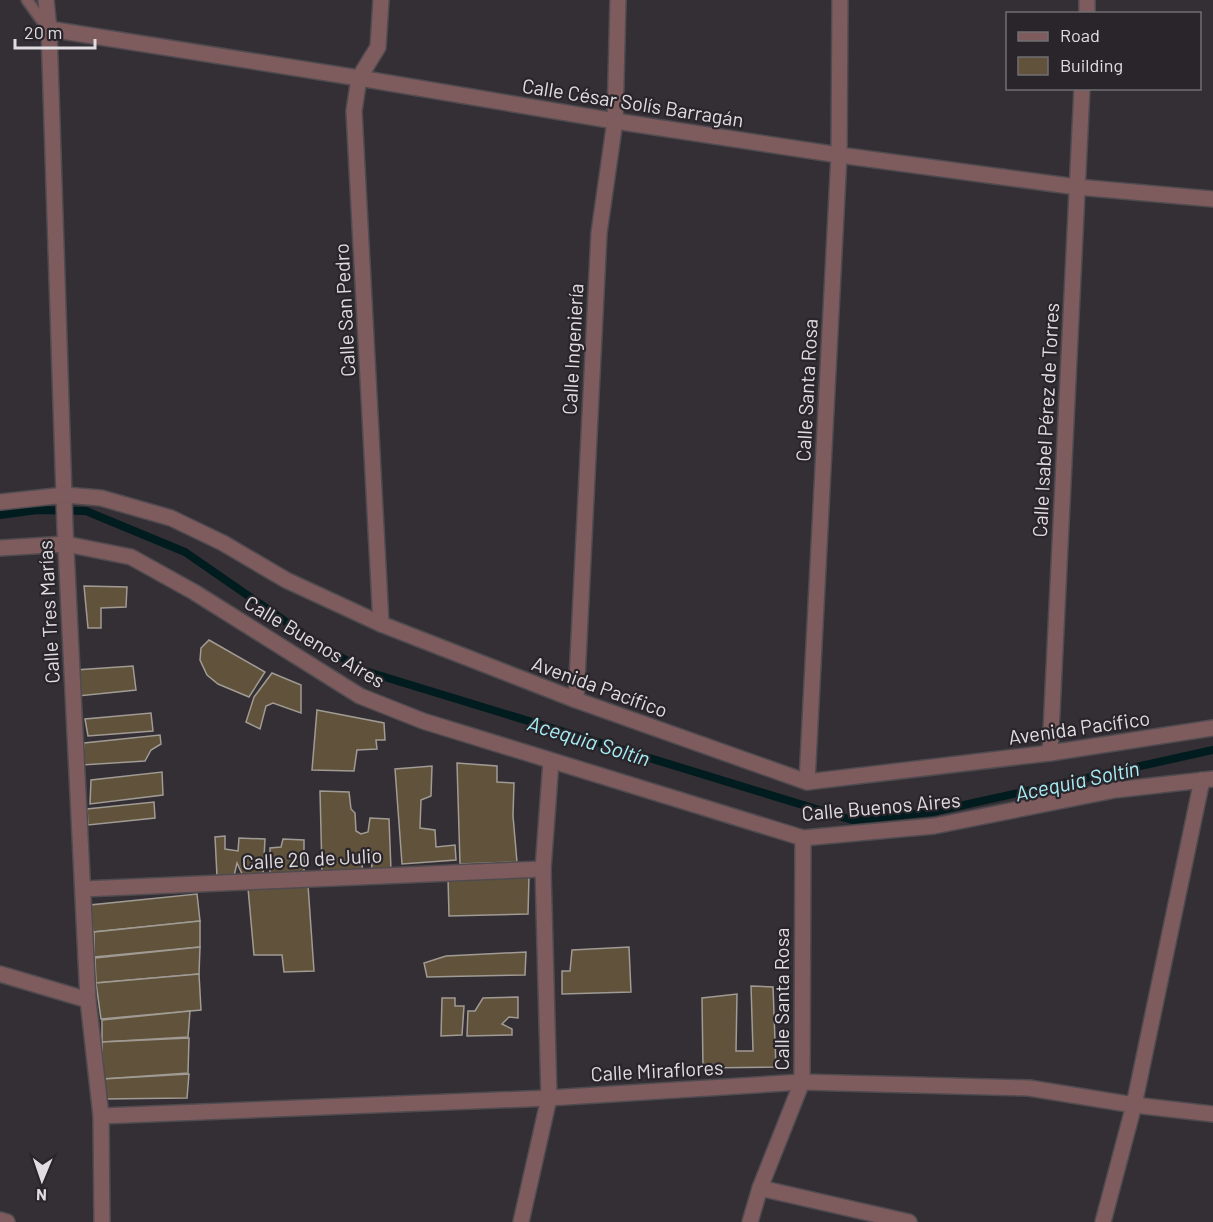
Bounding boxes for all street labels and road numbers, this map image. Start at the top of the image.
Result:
street label: Calle César Solís Barragán [521,73,745,131]
street label: Calle San Pedro [329,243,359,377]
street label: Calle Ingeniería [557,283,587,415]
street label: Calle Isabel Pérez de Torres [1027,302,1063,538]
street label: Calle Santa Rosa [790,318,822,462]
street label: Calle Tres Marías [32,540,64,684]
street label: Calle Buenos Aires [241,590,389,692]
street label: Avenida Pacífico [529,650,671,722]
street label: Avenida Pacífico [1007,705,1151,749]
street label: Calle Buenos Aires [801,787,961,825]
street label: Calle 20 de Julio [241,842,383,874]
street label: Calle Santa Rosa [769,927,793,1071]
street label: Calle Miraflores [590,1055,724,1085]

